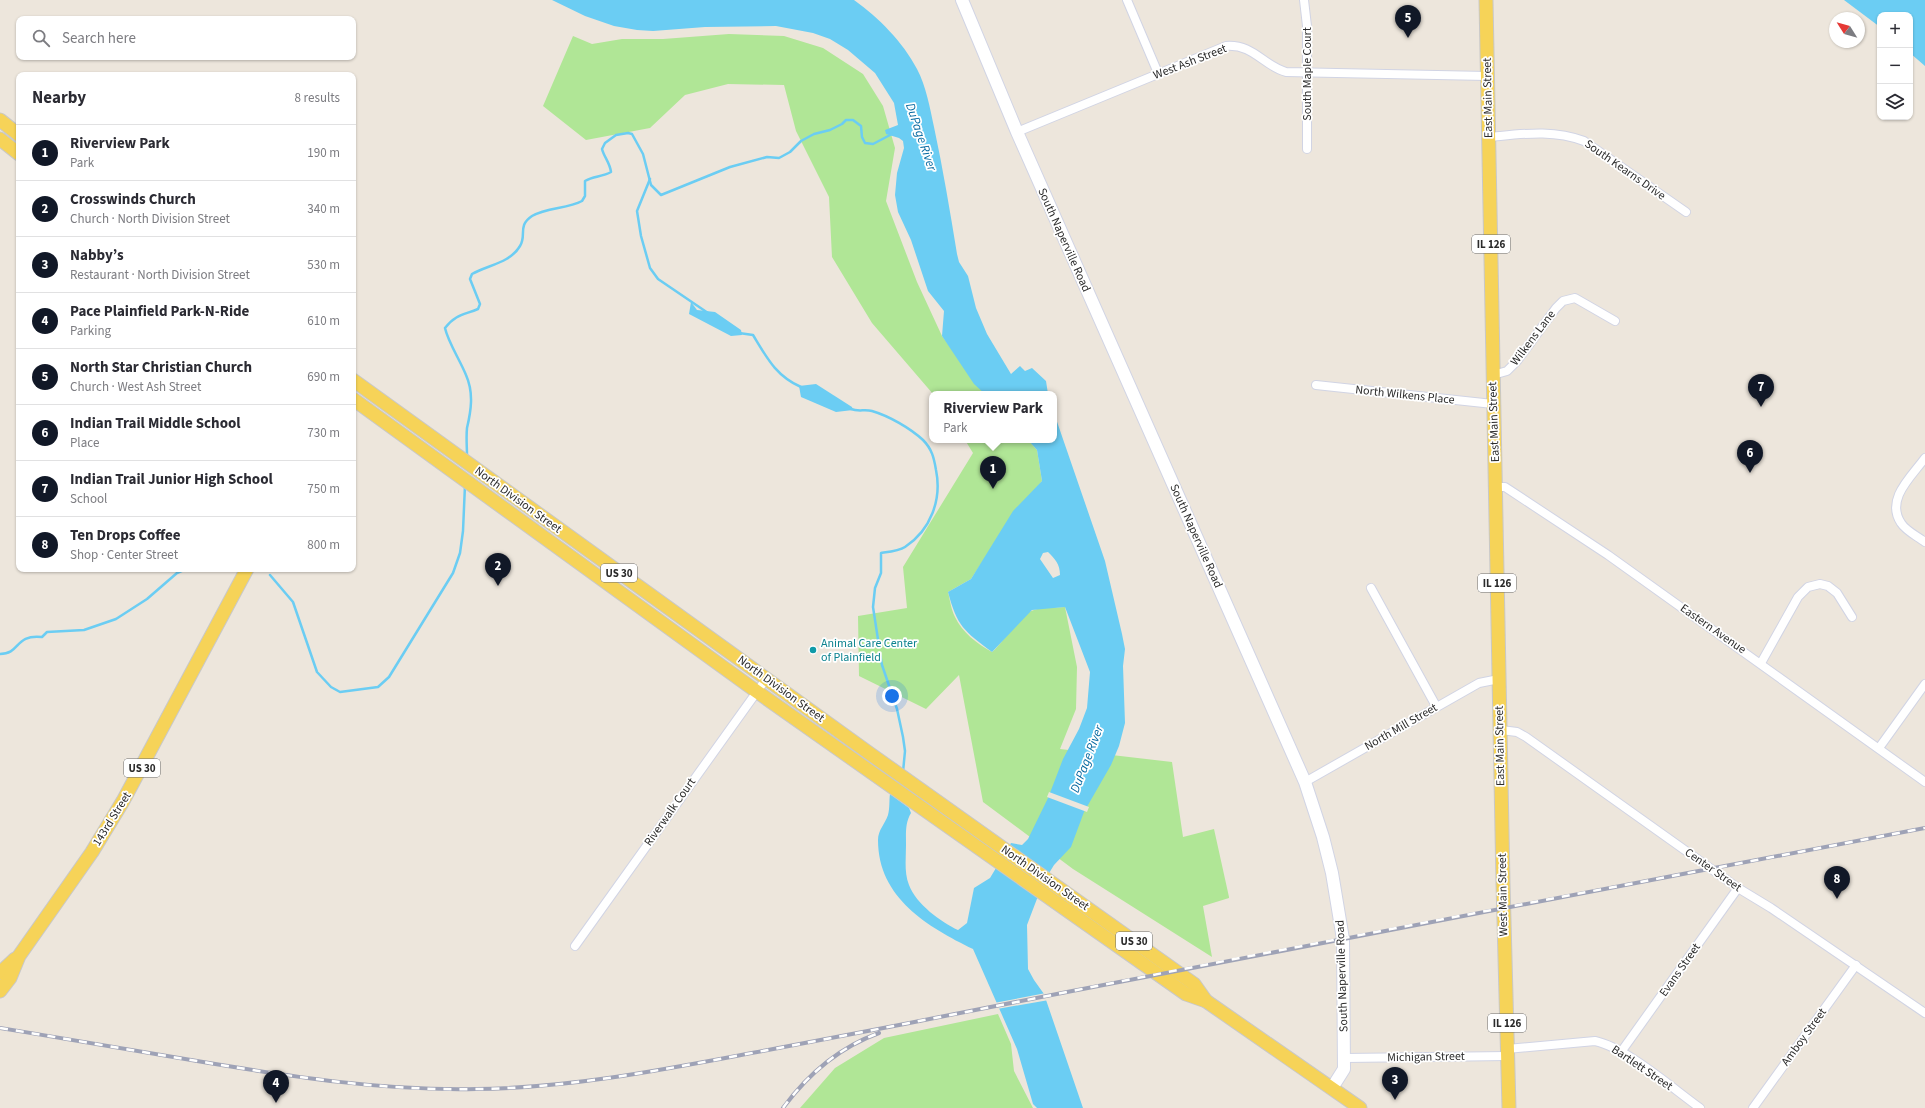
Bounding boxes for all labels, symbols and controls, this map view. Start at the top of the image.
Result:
pin: 5 [1395,5,1421,38]
north arrow [1829,12,1865,48]
map controls [1877,12,1913,120]
button: + [1877,12,1913,48]
search box [16,16,356,60]
icon: search [30,27,52,49]
street label: South Maple Court [1299,27,1316,121]
text: Search here [62,28,136,49]
street label: West Ash Street [1151,40,1229,84]
button: − [1877,48,1913,84]
street label: East Main Street [1479,58,1497,138]
button: layers [1877,84,1913,120]
text: Nearby [32,86,86,110]
text: 8 results [295,89,340,107]
water label: DuPage River [901,101,941,174]
text: Riverview Park [70,133,170,154]
street label: South Kearns Drive [1581,136,1669,204]
text: 1 [42,144,48,162]
text: 190 m [307,144,340,162]
text: Park [70,154,94,172]
street label: South Naperville Road [1033,185,1095,295]
text: Crosswinds Church [70,189,196,210]
text: 2 [42,200,48,218]
text: 340 m [307,200,340,218]
text: Church · North Division Street [70,210,230,228]
road number: IL 126 [1472,235,1510,253]
text: Nabby’s [70,245,124,266]
text: 3 [42,256,48,274]
text: 530 m [307,256,340,274]
text: Restaurant · North Division Street [70,266,250,284]
text: Pace Plainfield Park-N-Ride [70,301,249,322]
street label: Wilkens Lane [1506,307,1560,369]
text: 4 [42,312,48,330]
text: 610 m [307,312,340,330]
text: Parking [70,322,111,340]
text: North Star Christian Church [70,357,252,378]
text: 5 [42,368,48,386]
text: 690 m [307,368,340,386]
pin: 7 [1748,374,1774,407]
text: Church · West Ash Street [70,378,201,396]
street label: North Wilkens Place [1355,381,1455,409]
street label: East Main Street [1484,382,1504,462]
popup [929,391,1057,443]
text: Riverview Park [943,398,1043,419]
text: Indian Trail Middle School [70,413,241,434]
text: Park [943,419,967,437]
text: 6 [42,424,48,442]
text: 730 m [307,424,340,442]
text: Place [70,434,99,452]
pin: 6 [1737,440,1763,473]
pin: 1 [980,456,1006,489]
street label: North Division Street [471,463,565,537]
text: Indian Trail Junior High School [70,469,273,490]
text: 7 [42,480,48,498]
text: 750 m [307,480,340,498]
street label: South Naperville Road [1165,481,1227,591]
text: School [70,490,107,508]
text: Ten Drops Coffee [70,525,181,546]
text: 8 [42,536,48,554]
text: 800 m [307,536,340,554]
text: Shop · Center Street [70,546,178,564]
pin: 2 [485,553,511,586]
road number: US 30 [601,564,637,582]
road number: IL 126 [1478,574,1516,592]
street label: Eastern Avenue [1677,600,1749,658]
place label: Animal Care Center of Plainfield [821,635,918,666]
marker: Animal Care Center of Plainfield [808,645,818,655]
street label: North Division Street [734,652,828,726]
your location [882,686,902,706]
street label: North Mill Street [1361,699,1441,755]
street label: East Main Street [1491,706,1509,786]
water label: DuPage River [1066,722,1108,795]
road number: US 30 [124,759,160,777]
street label: Riverwalk Court [640,774,700,850]
street label: 143rd Street [89,789,135,849]
street label: North Division Street [998,841,1092,915]
street label: Center Street [1681,844,1745,896]
street label: West Main Street [1494,853,1512,937]
pin: 8 [1824,866,1850,899]
street label: South Naperville Road [1332,920,1352,1032]
road number: US 30 [1116,932,1152,950]
street label: Evans Street [1655,940,1705,1000]
street label: Amboy Street [1777,1005,1831,1069]
road number: IL 126 [1488,1014,1526,1032]
street label: Bartlett Street [1608,1041,1676,1095]
street label: Michigan Street [1387,1048,1465,1066]
pin: 3 [1382,1067,1408,1100]
pin: 4 [263,1070,289,1103]

